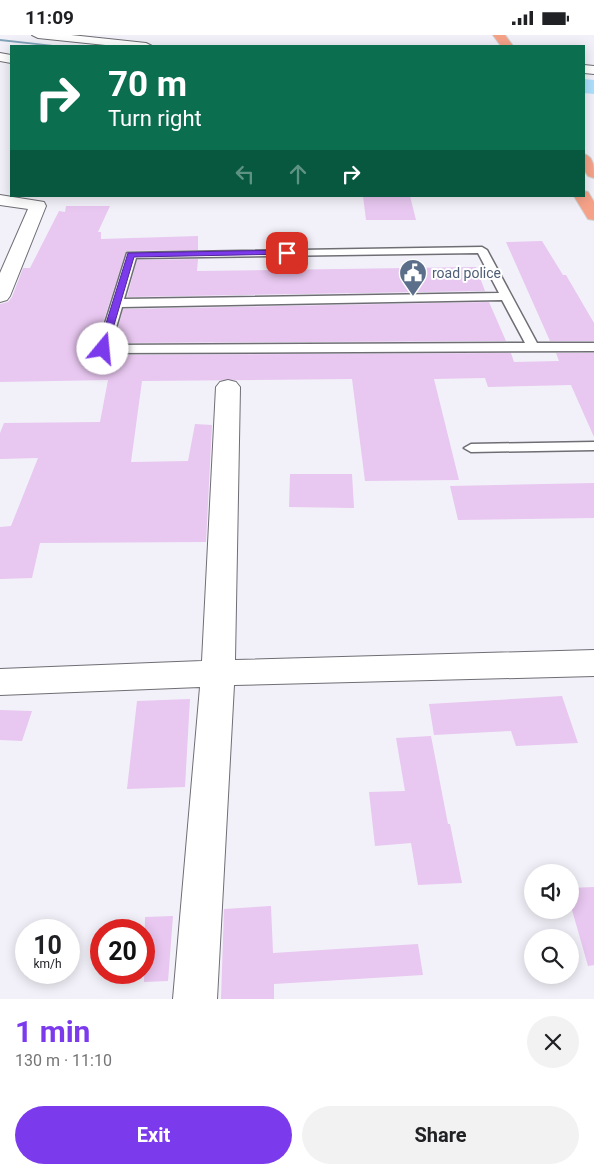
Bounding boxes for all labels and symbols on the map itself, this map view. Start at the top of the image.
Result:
pin [266,232,308,274]
public building icon: road police [398,258,428,297]
place label: road police [432,265,501,281]
position arrow [76,322,128,374]
speed limit sign: 20 [90,919,155,984]

